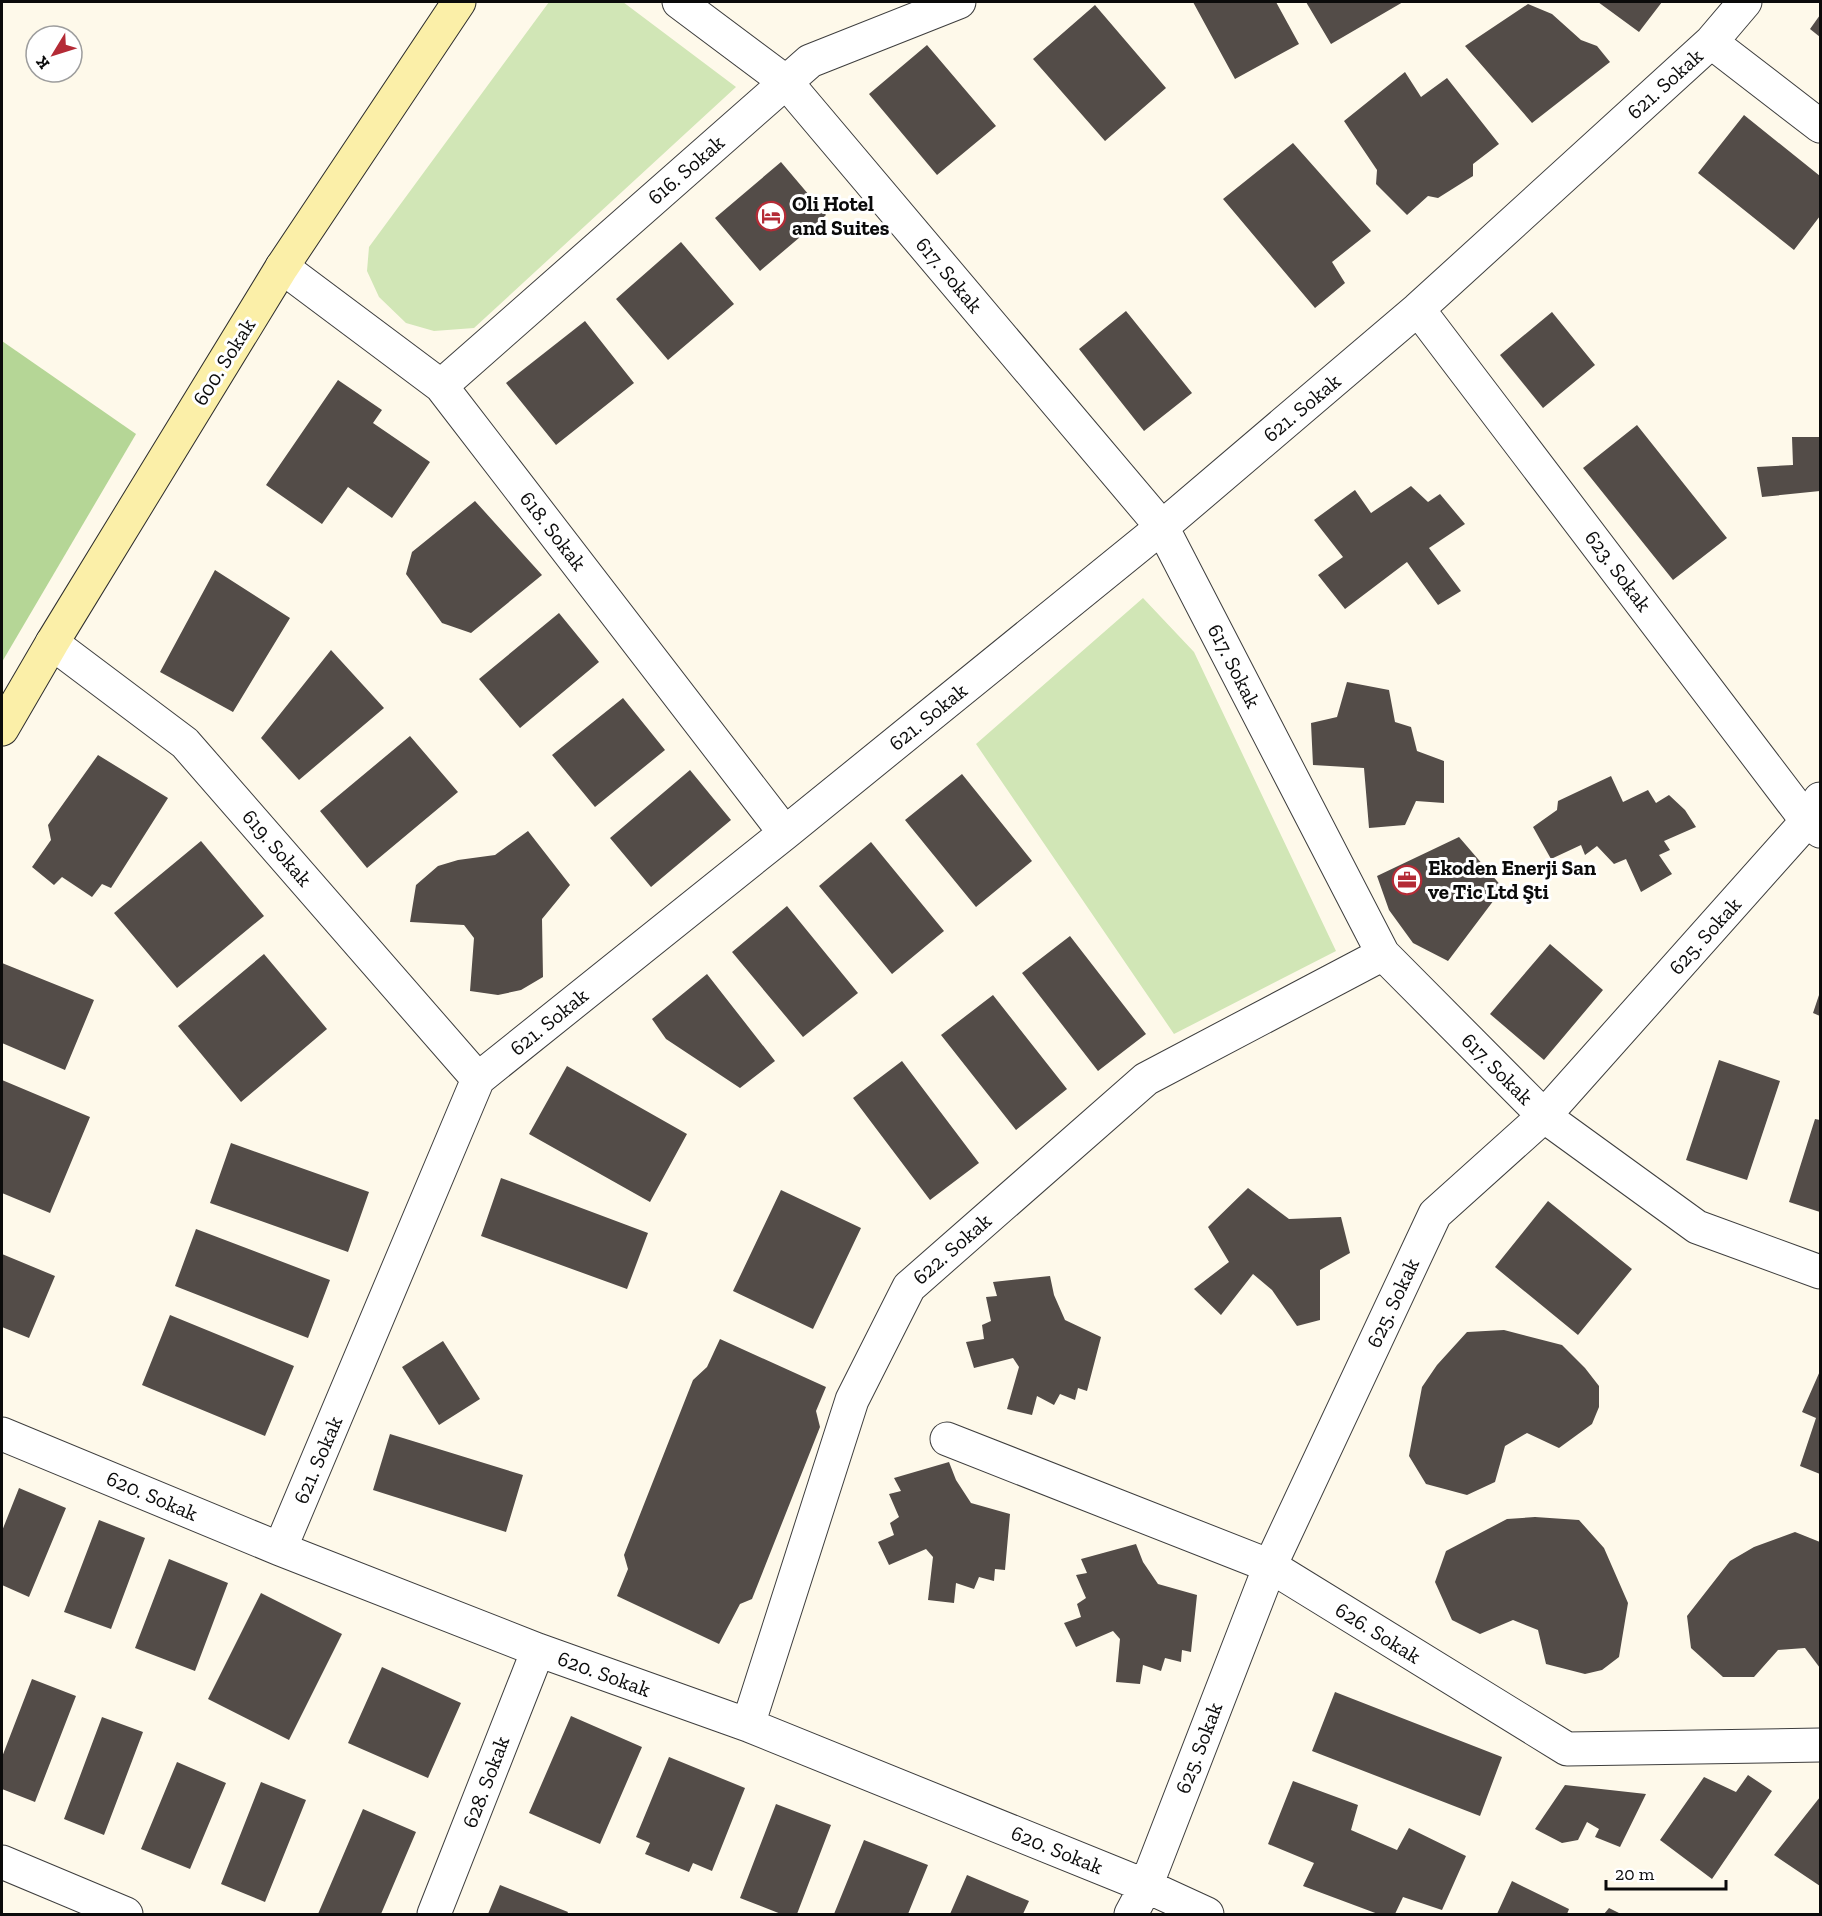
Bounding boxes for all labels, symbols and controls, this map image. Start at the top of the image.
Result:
north arrow [24,24,84,84]
street label: 621. Sokak [1622,43,1708,124]
text: K [32,53,53,73]
street label: 616. Sokak [642,130,729,210]
place label: Oli Hotel and Suites [792,191,890,240]
hotel icon: Oli Hotel and Suites [755,200,787,232]
street label: 617. Sokak [911,232,988,318]
street label: 600. Sokak [187,313,260,410]
street label: 621. Sokak [1258,368,1345,447]
street label: 618. Sokak [515,486,592,575]
street label: 623. Sokak [1580,525,1657,616]
street label: 617. Sokak [1203,620,1266,712]
street label: 621. Sokak [884,678,972,756]
street label: 619. Sokak [237,804,318,891]
place label: Ekoden Enerji San ve Tic Ltd Şti [1428,855,1597,904]
office icon: Ekoden Enerji San ve Tic Ltd Şti [1391,864,1423,896]
street label: 625. Sokak [1663,892,1746,980]
street label: 621. Sokak [505,983,593,1061]
street label: 617. Sokak [1456,1028,1538,1110]
street label: 622. Sokak [907,1208,996,1290]
street label: 625. Sokak [1361,1254,1424,1352]
street label: 621. Sokak [288,1412,347,1508]
street label: 620. Sokak [103,1465,202,1526]
street label: 626. Sokak [1331,1597,1426,1669]
street label: 620. Sokak [554,1645,654,1702]
street label: 625. Sokak [1170,1699,1227,1797]
street label: 628. Sokak [457,1732,514,1831]
street label: 620. Sokak [1008,1820,1107,1879]
scale bar [1606,1853,1726,1891]
text: 20 m [1615,1863,1655,1885]

